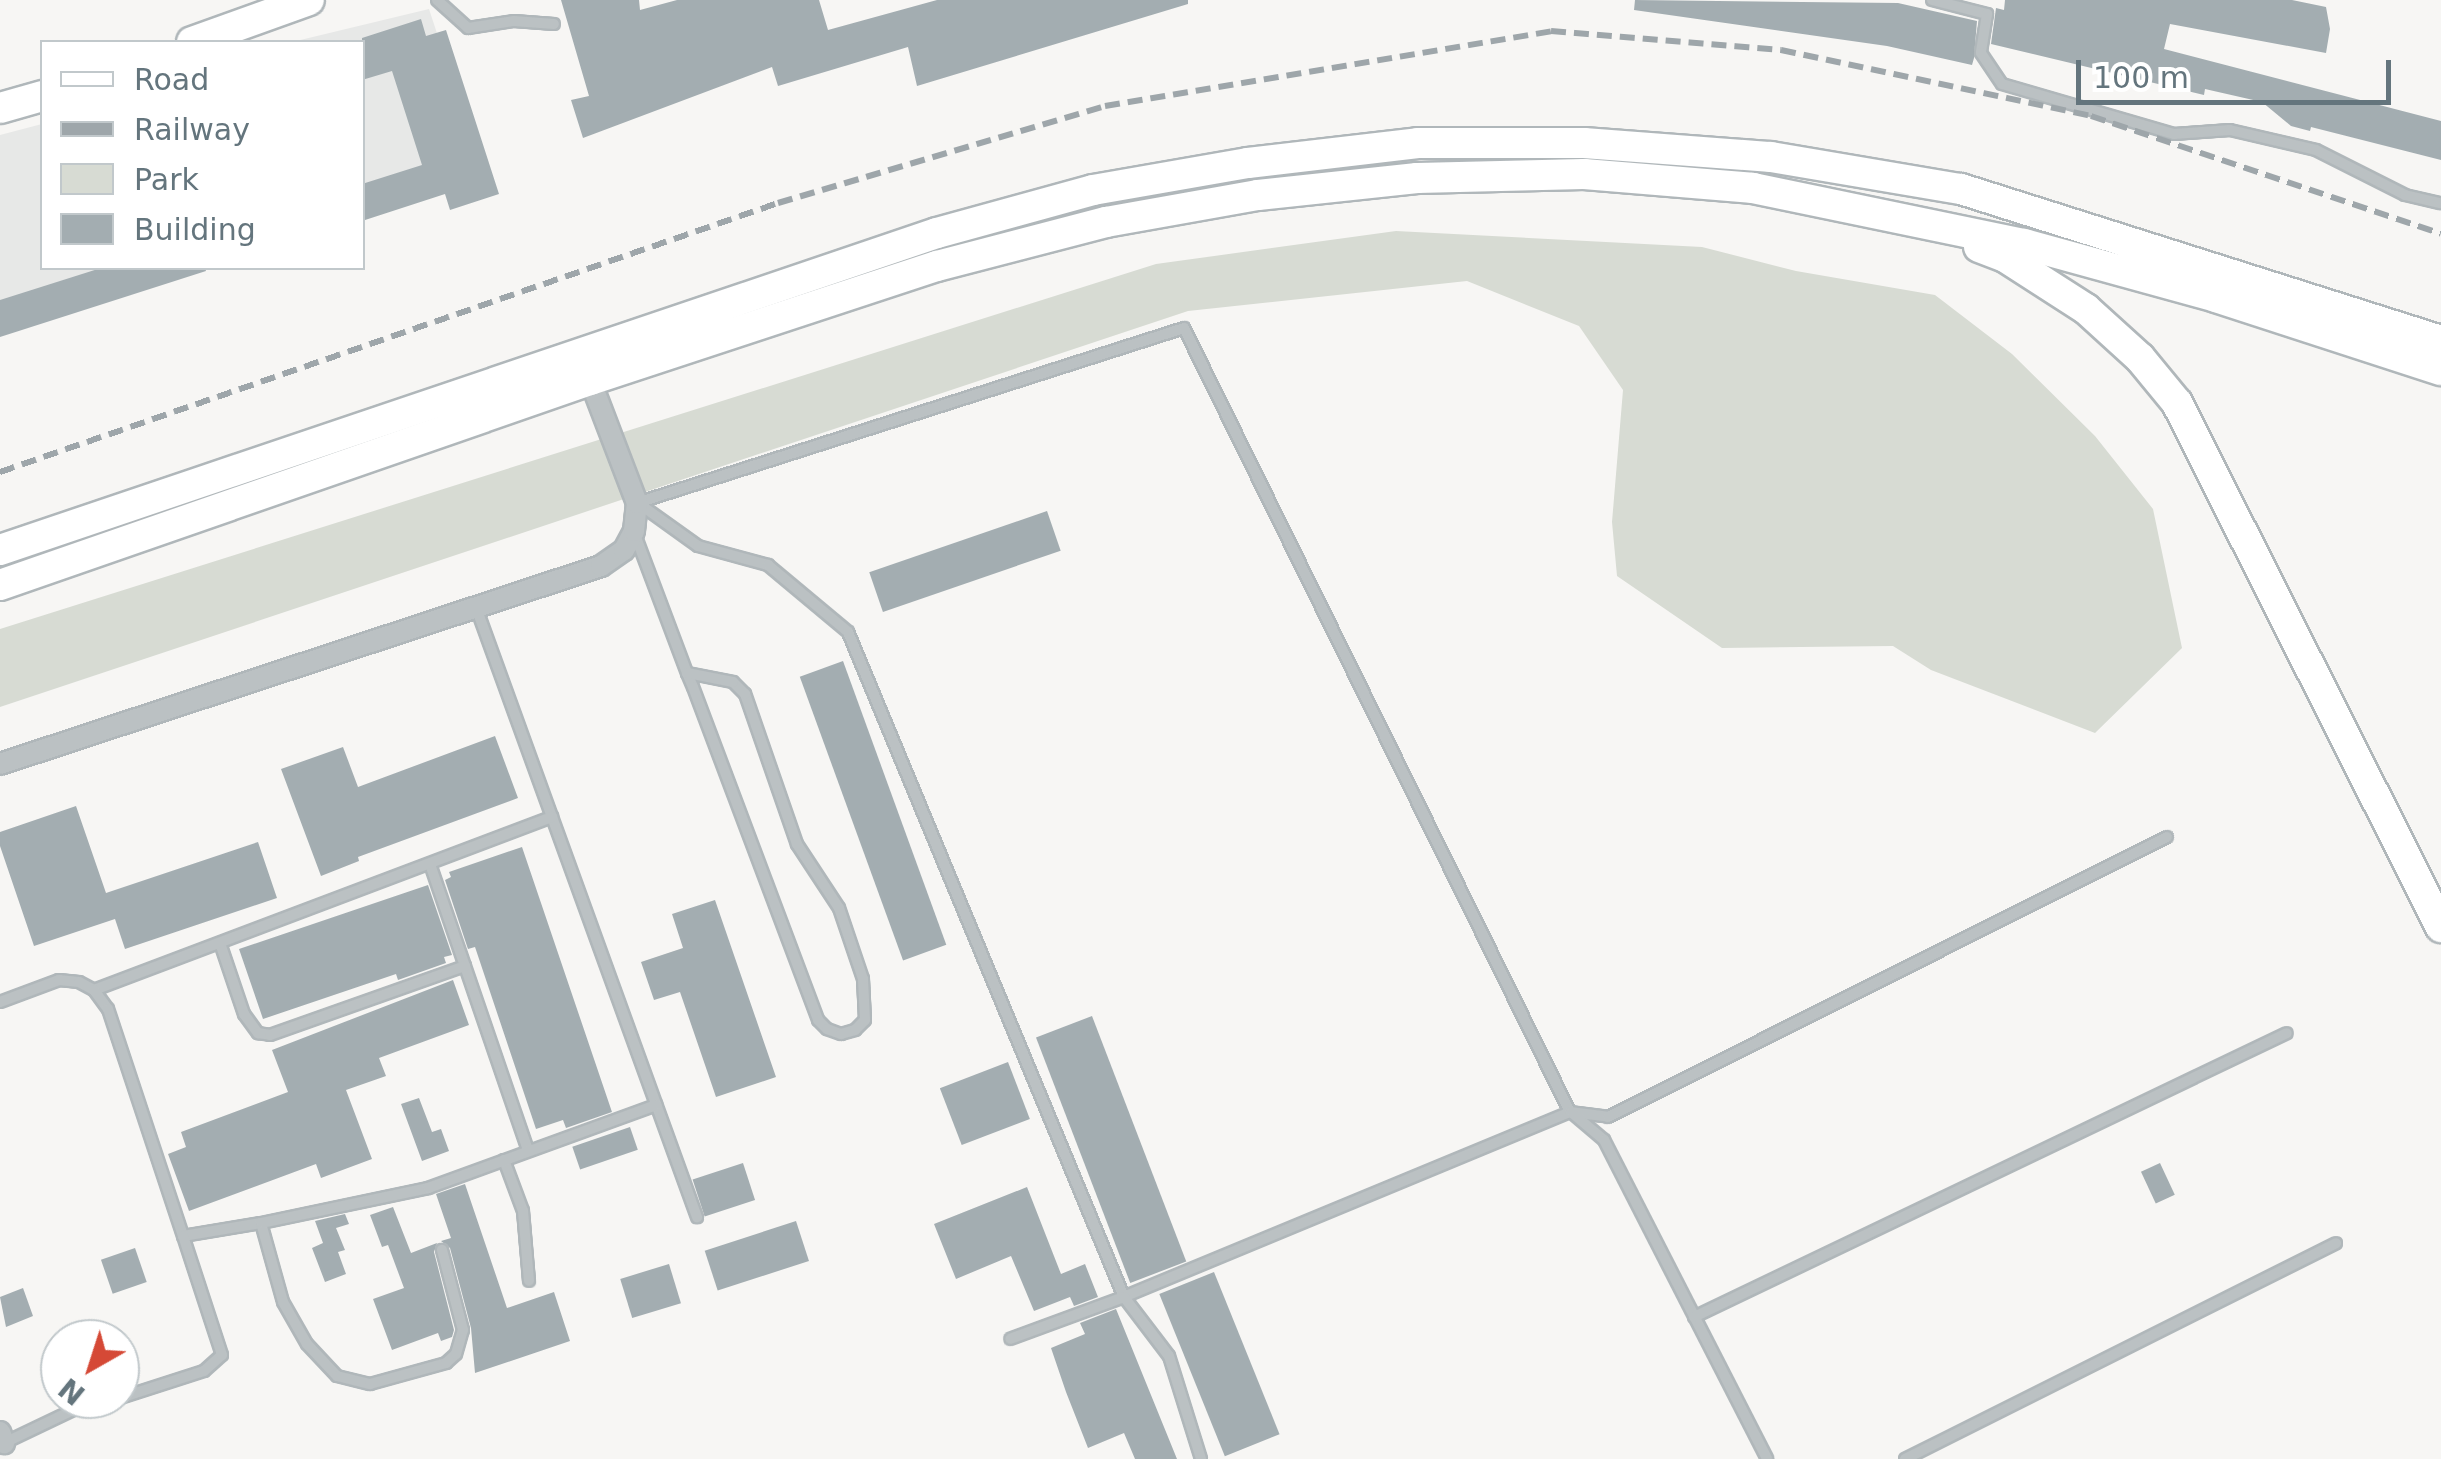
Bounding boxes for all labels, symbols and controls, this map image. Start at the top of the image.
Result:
legend [40,40,365,270]
scale bar [2081,40,2396,102]
text: 100 m [2093,60,2189,95]
text: Road [134,62,209,97]
text: Railway [134,112,250,147]
text: Park [134,162,199,197]
text: Building [134,212,256,247]
north arrow [40,1319,140,1419]
text: N [53,1371,92,1411]

